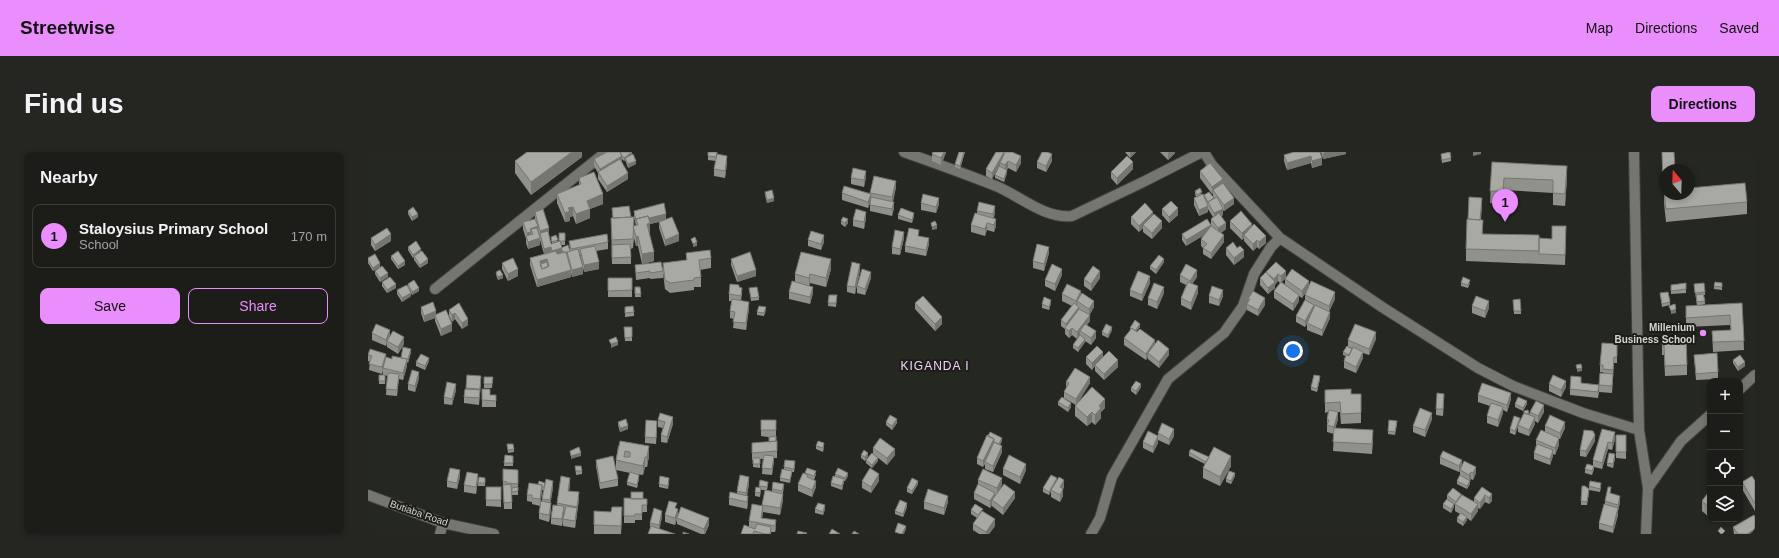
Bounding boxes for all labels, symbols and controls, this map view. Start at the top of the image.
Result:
text: Streetwise [20,17,115,38]
text: Map [1586,20,1613,36]
text: Directions [1635,20,1697,36]
text: Saved [1719,20,1759,36]
button: Directions [1651,86,1755,122]
text: Find us [24,88,124,119]
north arrow [1659,164,1695,200]
text: Nearby [40,168,98,187]
pin: 1 [1492,189,1518,222]
text: Staloysius Primary School [79,220,268,237]
text: 1 [50,229,58,244]
text: 170 m [291,229,327,244]
text: School [79,237,119,252]
button: Save [40,288,180,324]
button: Share [188,288,328,324]
place label: Millenium Business School [1614,322,1695,345]
marker: Millenium Business School [1698,328,1708,338]
your location [1283,341,1303,361]
district label: KIGANDA I [900,359,970,373]
map controls [1707,378,1743,522]
button: + [1707,378,1743,414]
button: − [1707,414,1743,450]
button: locate [1707,450,1743,486]
button: layers [1707,486,1743,522]
street label: Butiaba Road [389,498,449,528]

